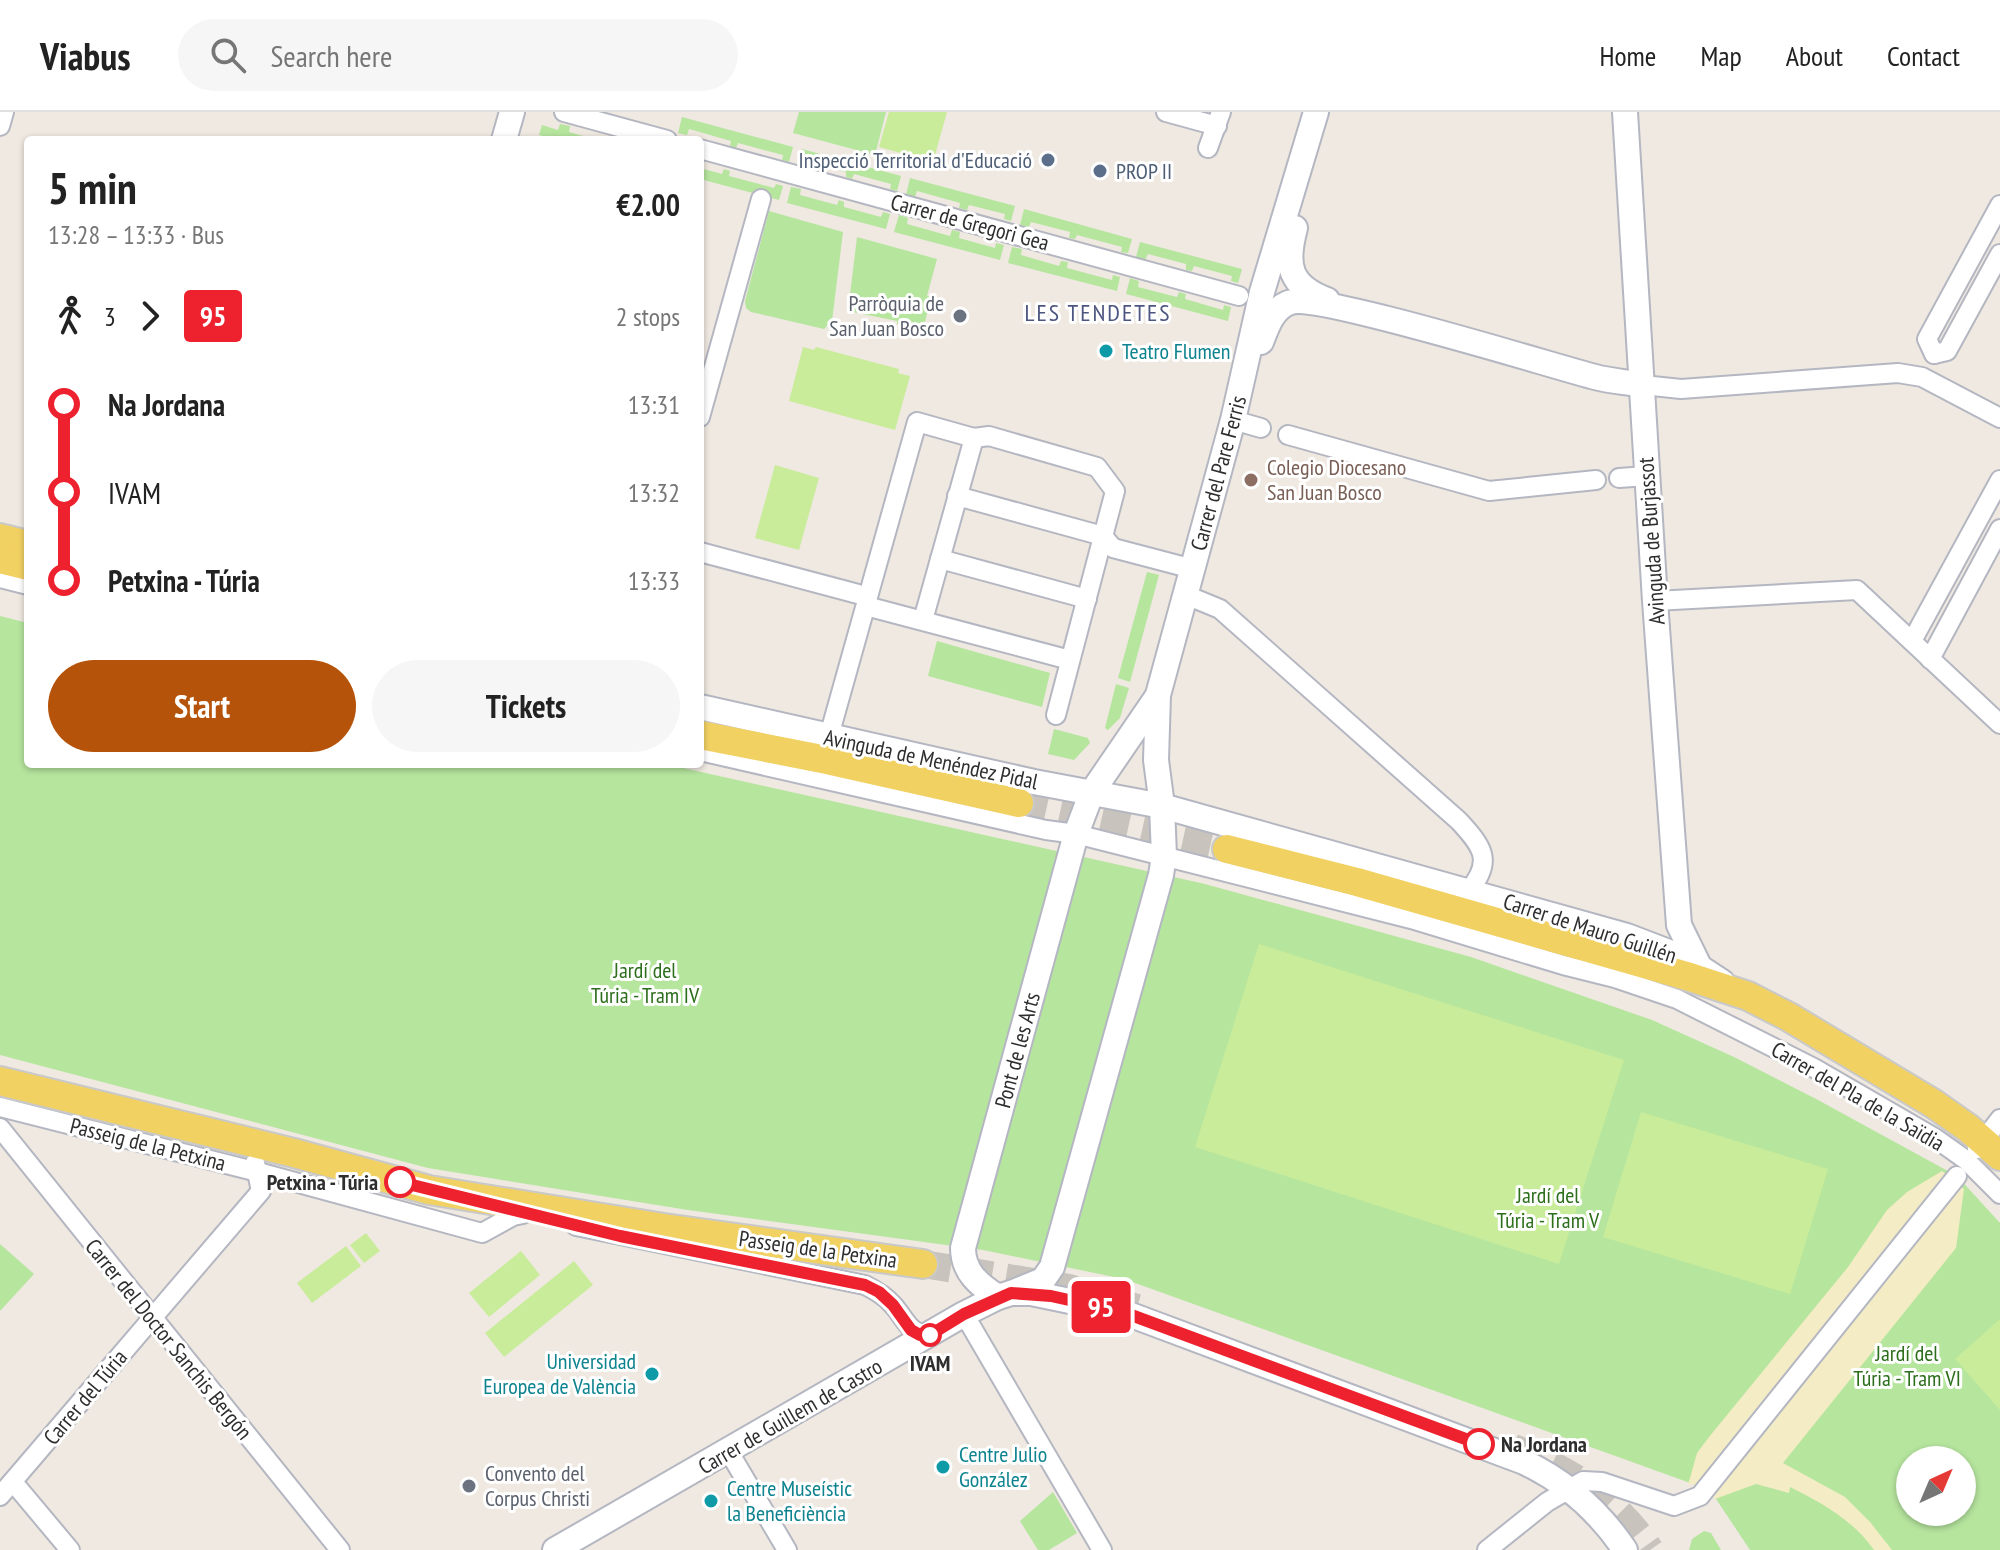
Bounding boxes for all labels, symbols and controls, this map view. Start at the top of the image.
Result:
search box [178,19,738,91]
text: Viabus [40,31,130,80]
icon: search [206,33,250,77]
text: Search here [270,36,392,75]
text: Home [1600,37,1656,74]
text: Map [1700,37,1742,74]
text: About [1786,37,1843,74]
text: Contact [1887,37,1960,74]
place label: Inspecció Territorial d'Educació [799,146,1032,174]
marker: Inspecció Territorial d'Educació [1039,151,1057,169]
place label: PROP II [1116,157,1172,185]
text: 5 min [48,159,137,216]
marker: PROP II [1091,162,1109,180]
text: €2.00 [616,185,680,224]
street label: Carrer de Gregori Gea [888,187,1052,257]
text: 13:28 – 13:33 · Bus [48,218,224,251]
place label: Parròquia de San Juan Bosco [829,289,944,342]
icon: walk [48,294,92,338]
icon: forward [128,294,172,338]
text: 95 [200,297,226,334]
district label: LES TENDETES [1024,297,1172,328]
text: 3 [104,300,116,333]
text: 2 stops [616,300,680,333]
marker: Parròquia de San Juan Bosco [951,307,969,325]
place label: Teatro Flumen [1122,337,1231,365]
marker: Teatro Flumen [1097,342,1115,360]
text: Na Jordana [108,385,225,424]
text: 13:31 [628,388,680,421]
street label: Carrer del Pare Ferris [1184,393,1252,553]
place label: Colegio Diocesano San Juan Bosco [1267,453,1406,506]
street label: Avinguda de Burjassot [1631,456,1671,626]
marker: Colegio Diocesano San Juan Bosco [1242,471,1260,489]
text: IVAM [108,473,161,512]
text: 13:32 [628,476,680,509]
text: Petxina - Túria [108,561,260,600]
text: 13:33 [628,564,680,597]
button: Start [48,660,356,752]
button: Tickets [372,660,680,752]
street label: Avinguda de Menéndez Pidal [821,723,1041,796]
street label: Carrer de Mauro Guillén [1500,887,1680,969]
park label: Jardí del Túria - Tram IV [591,956,700,1009]
street label: Pont de les Arts [988,989,1046,1111]
street label: Carrer del Pla de la Saïdia [1766,1035,1950,1157]
street label: Passeig de la Petxina [67,1111,229,1177]
marker: Petxina - Túria [385,1167,415,1197]
place label: Petxina - Túria [267,1168,378,1196]
park label: Jardí del Túria - Tram V [1497,1181,1600,1234]
street label: Passeig de la Petxina [737,1224,899,1274]
street label: Carrer del Doctor Sanchis Bergón [79,1233,259,1445]
line badge: 95 [1065,1281,1137,1333]
text: 95 [1088,1288,1114,1325]
marker: IVAM [919,1324,941,1346]
park label: Jardí del Túria - Tram VI [1853,1339,1961,1392]
street label: Carrer del Túria [37,1344,133,1450]
place label: Universidad Europea de València [483,1347,636,1400]
place label: IVAM [910,1349,950,1377]
street label: Carrer de Guillem de Castro [693,1352,887,1480]
marker: Universidad Europea de València [643,1365,661,1383]
marker: Na Jordana [1464,1429,1494,1459]
place label: Na Jordana [1501,1430,1587,1458]
place label: Centre Julio González [959,1440,1047,1493]
north arrow [1896,1446,1976,1526]
map controls [1896,1446,1976,1526]
marker: Centre Julio González [934,1458,952,1476]
place label: Convento del Corpus Christi [485,1459,590,1512]
place label: Centre Museístic la Beneficiència [727,1474,852,1527]
marker: Convento del Corpus Christi [460,1477,478,1495]
marker: Centre Museístic la Beneficiència [702,1492,720,1510]

